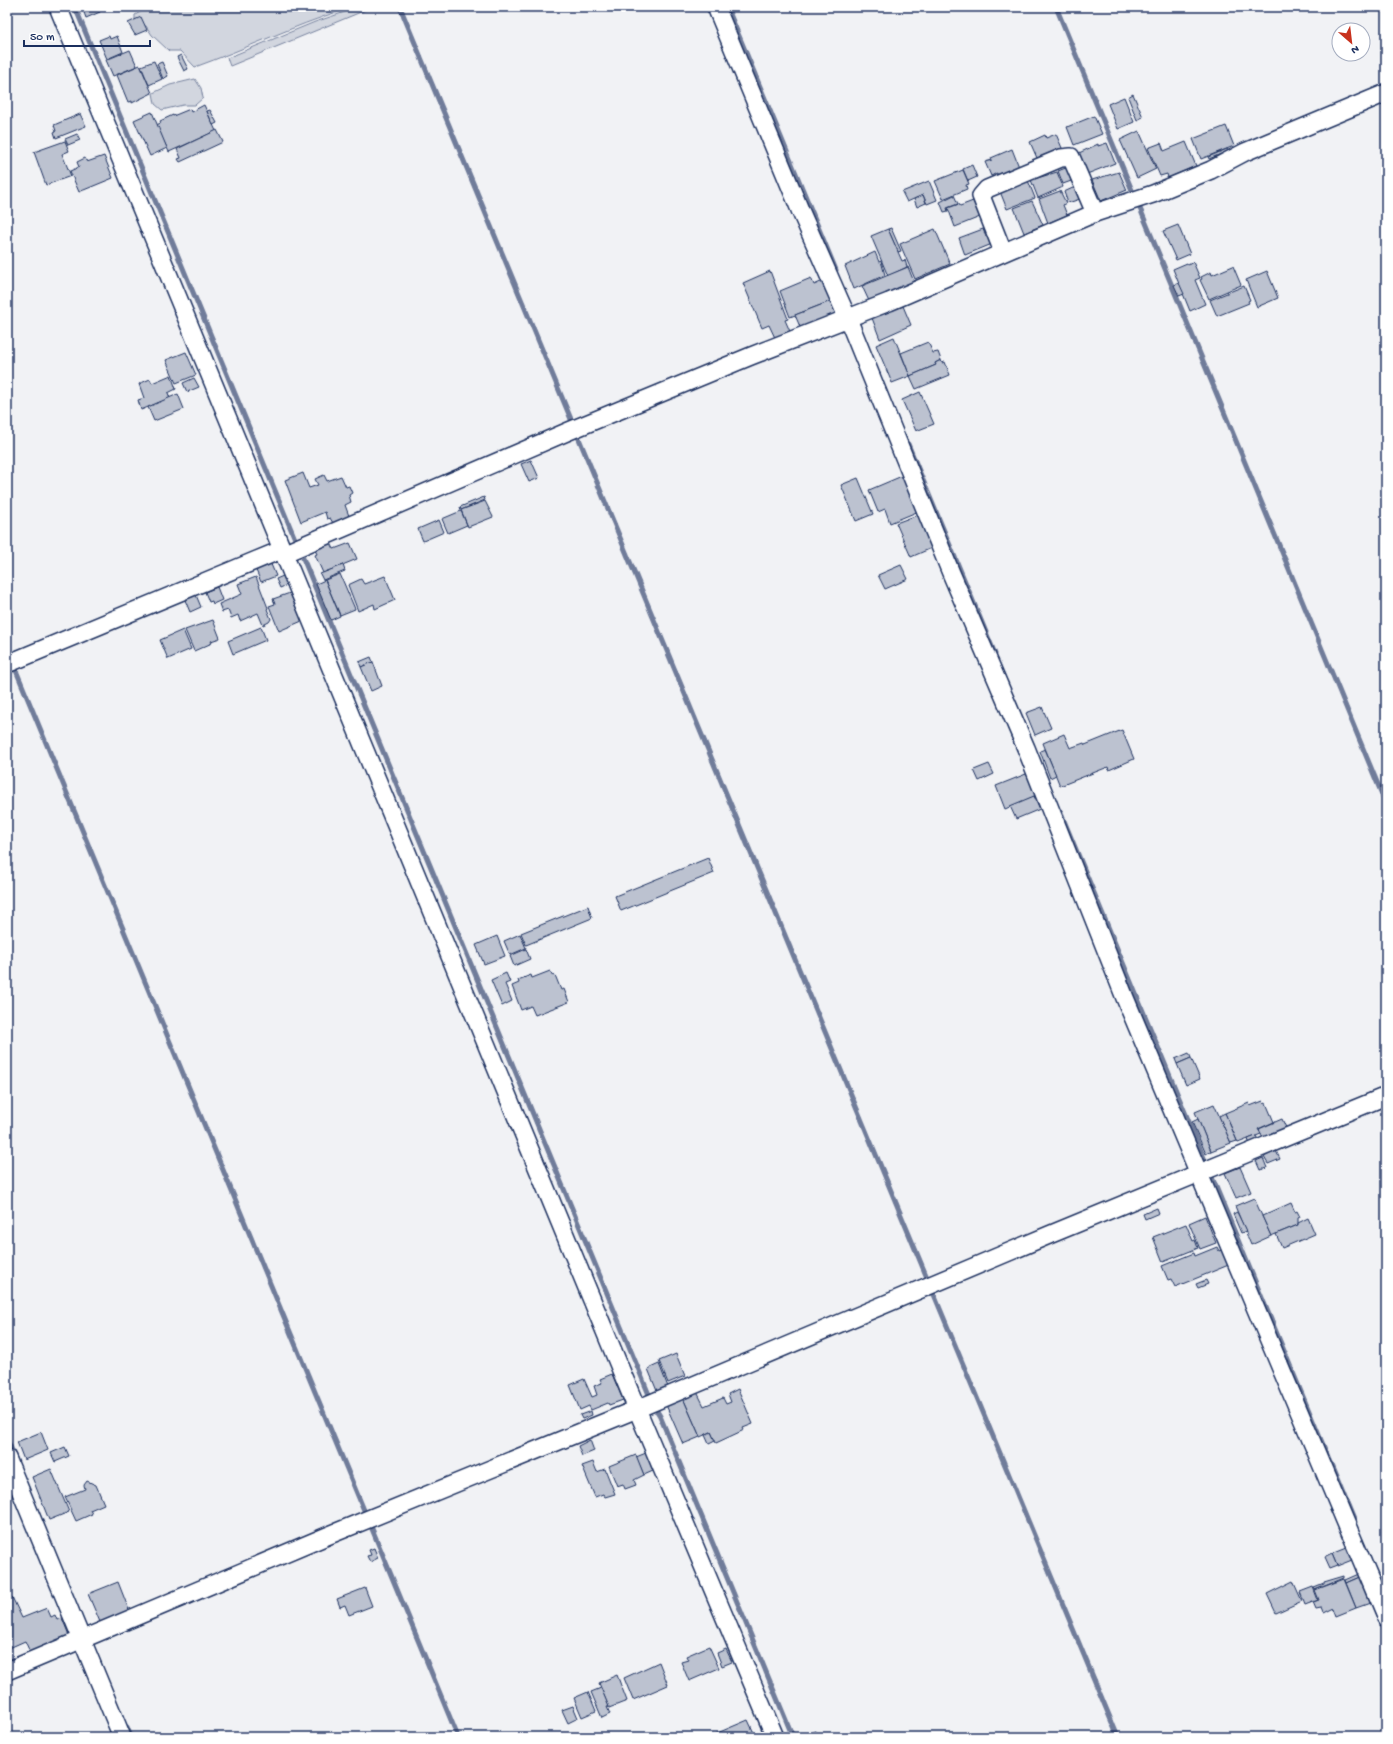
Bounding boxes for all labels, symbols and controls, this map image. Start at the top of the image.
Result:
scale bar [24,22,150,48]
north arrow [1331,22,1371,62]
text: 50 m [30,31,55,45]
text: N [1349,42,1361,56]

